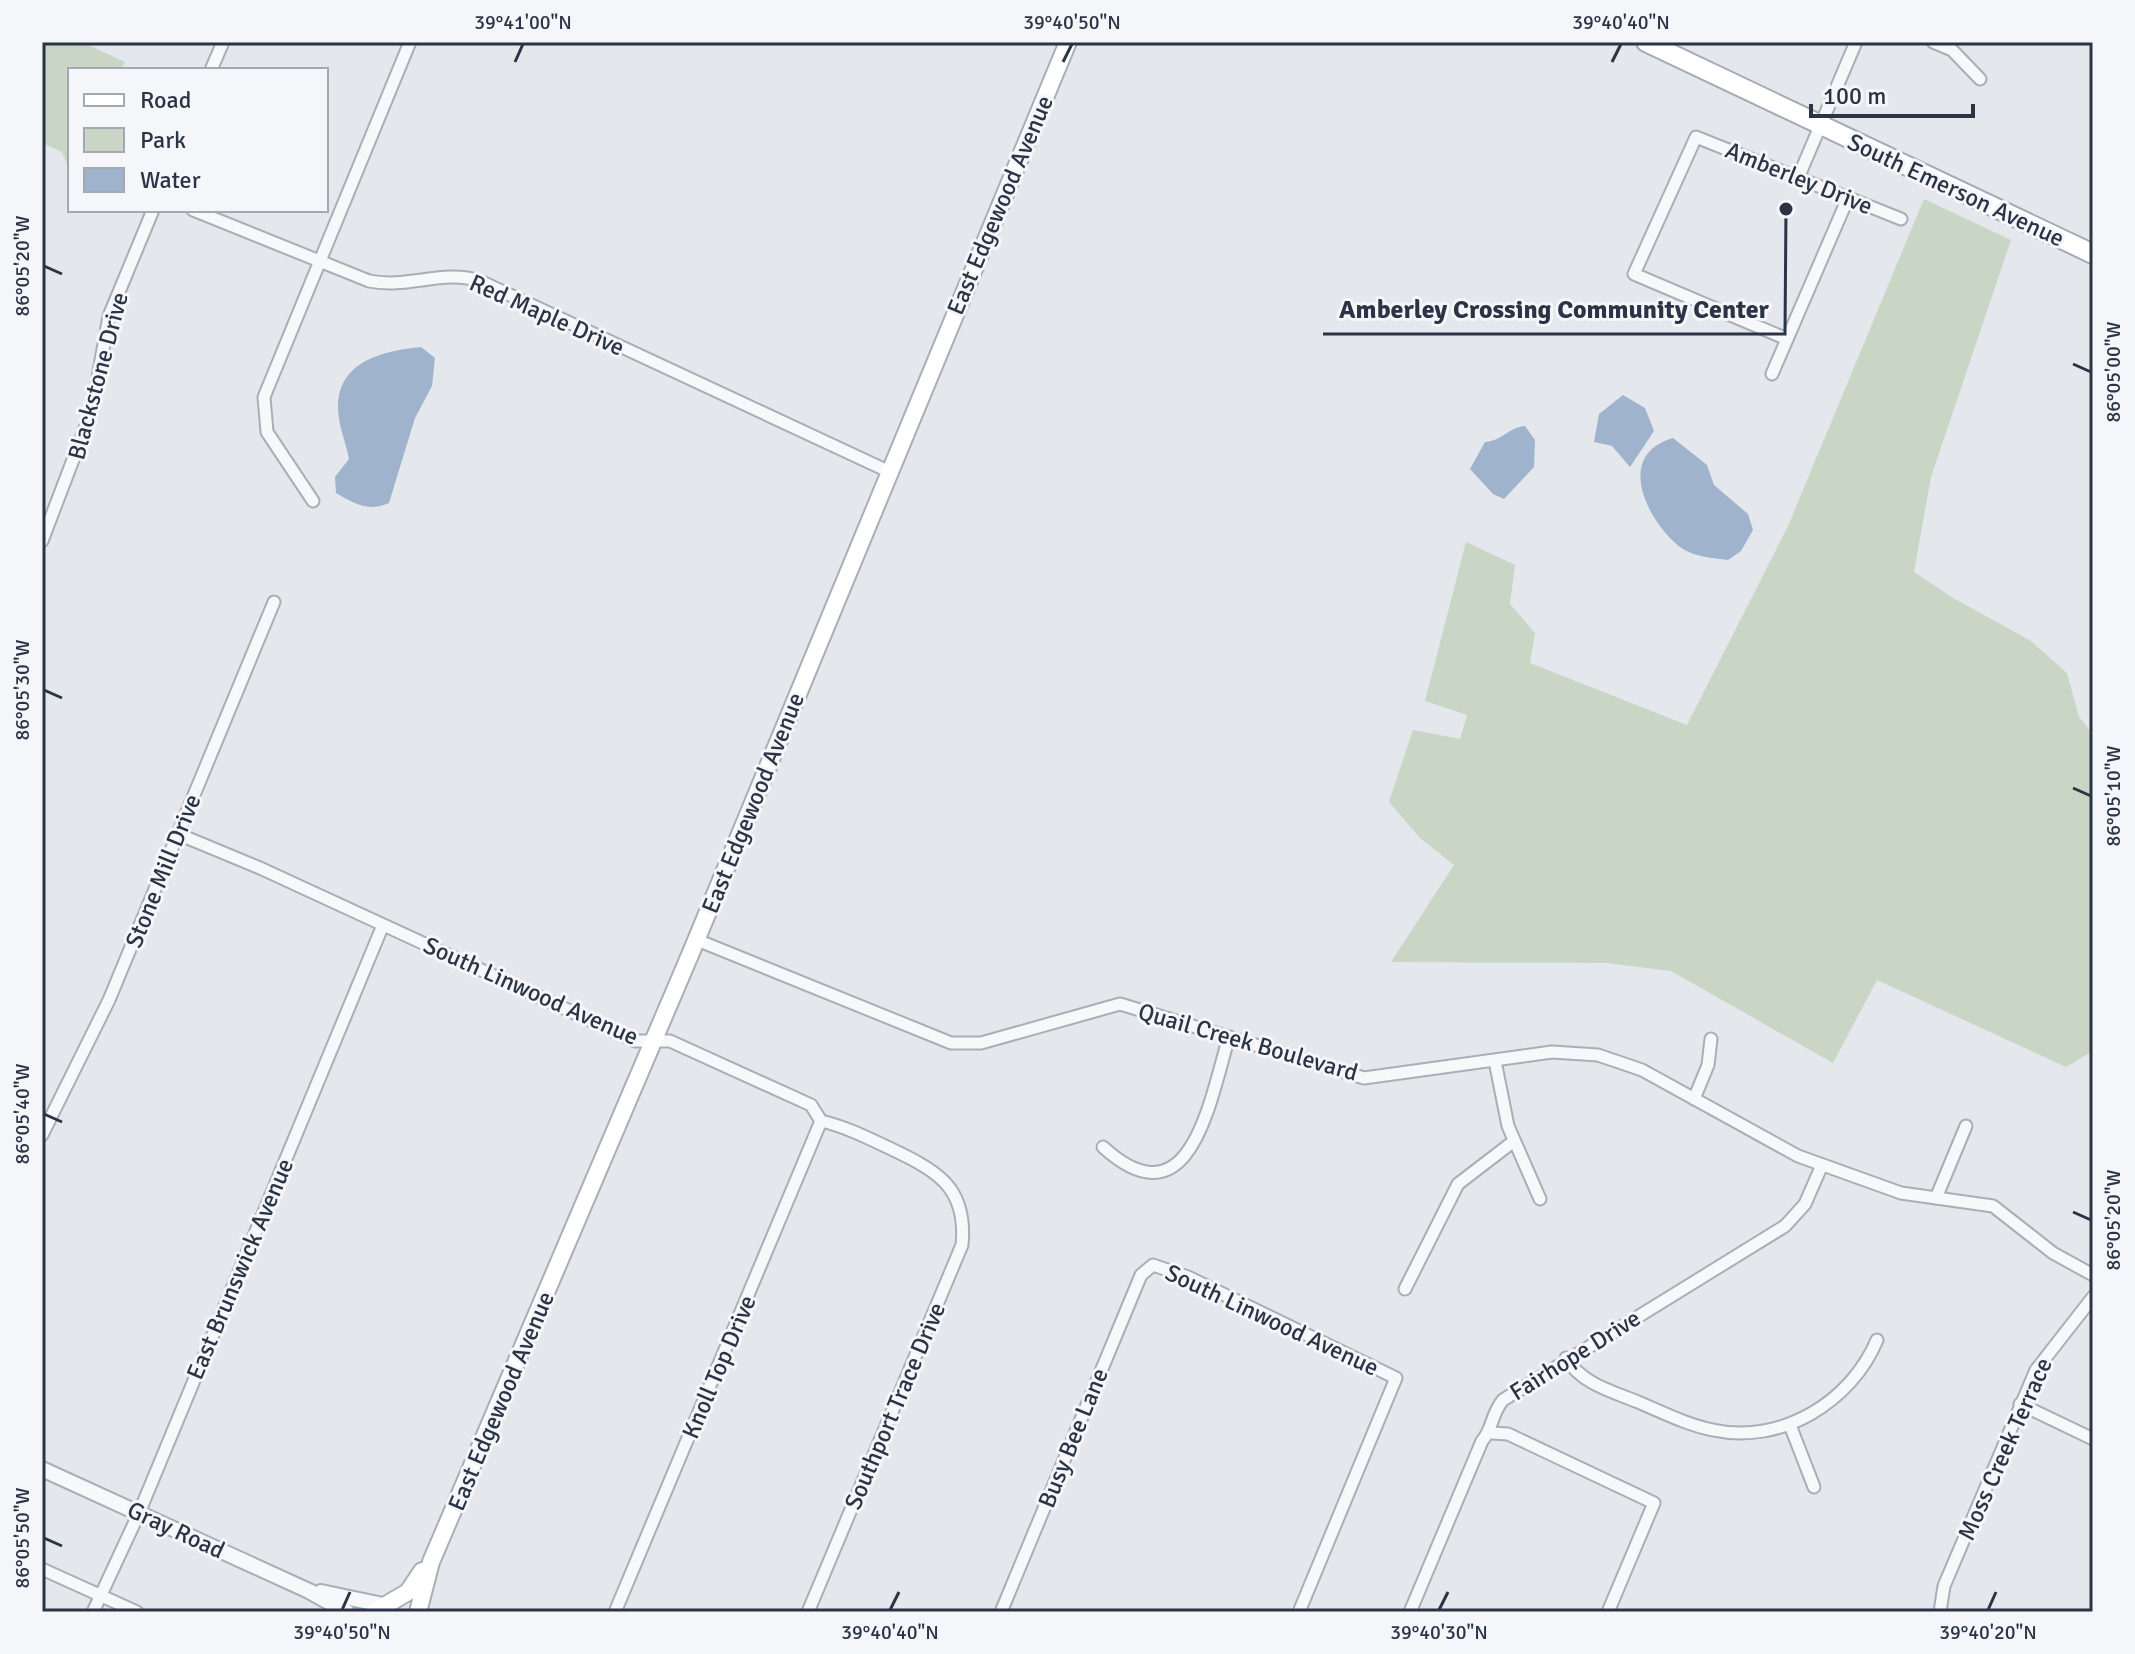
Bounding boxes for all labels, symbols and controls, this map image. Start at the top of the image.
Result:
text: 39°41'00"N [474,10,572,35]
text: 39°40'50"N [1023,10,1121,35]
text: 39°40'40"N [1572,10,1670,35]
legend [68,68,328,212]
scale bar [1811,68,1973,118]
text: 100 m [1823,81,1886,111]
text: Road [140,85,191,115]
street label: East Edgewood Avenue [940,91,1060,319]
text: Park [140,125,186,155]
street label: South Emerson Avenue [1843,127,2069,253]
street label: Amberley Drive [1721,135,1877,221]
text: Water [140,165,201,195]
text: 86°05'20"W [10,215,35,317]
street label: Red Maple Drive [465,268,629,362]
callout: Amberley Crossing Community Center [1323,284,1785,334]
street label: Blackstone Drive [61,289,135,463]
text: Amberley Crossing Community Center [1339,294,1770,326]
text: 86°05'00"W [2101,321,2126,423]
text: 86°05'30"W [10,639,35,741]
street label: East Edgewood Avenue [695,688,811,918]
text: 86°05'10"W [2101,745,2126,847]
street label: Stone Mill Drive [119,790,207,952]
street label: South Linwood Avenue [419,930,643,1052]
street label: Quail Creek Boulevard [1135,996,1361,1088]
text: 86°05'40"W [10,1063,35,1165]
street label: East Brunswick Avenue [180,1154,300,1384]
text: 86°05'20"W [2101,1169,2126,1271]
street label: South Linwood Avenue [1161,1257,1383,1383]
street label: East Edgewood Avenue [441,1287,561,1515]
street label: Knoll Top Drive [675,1291,763,1443]
street label: Southport Trace Drive [838,1298,952,1514]
street label: Fairhope Drive [1504,1303,1646,1407]
street label: Moss Creek Terrace [1951,1353,2059,1545]
street label: Busy Bee Lane [1031,1364,1115,1512]
text: 86°05'50"W [10,1487,35,1589]
street label: Gray Road [123,1494,229,1566]
text: 39°40'50"N [293,1620,391,1645]
text: 39°40'40"N [841,1620,939,1645]
text: 39°40'30"N [1390,1620,1488,1645]
text: 39°40'20"N [1939,1620,2037,1645]

